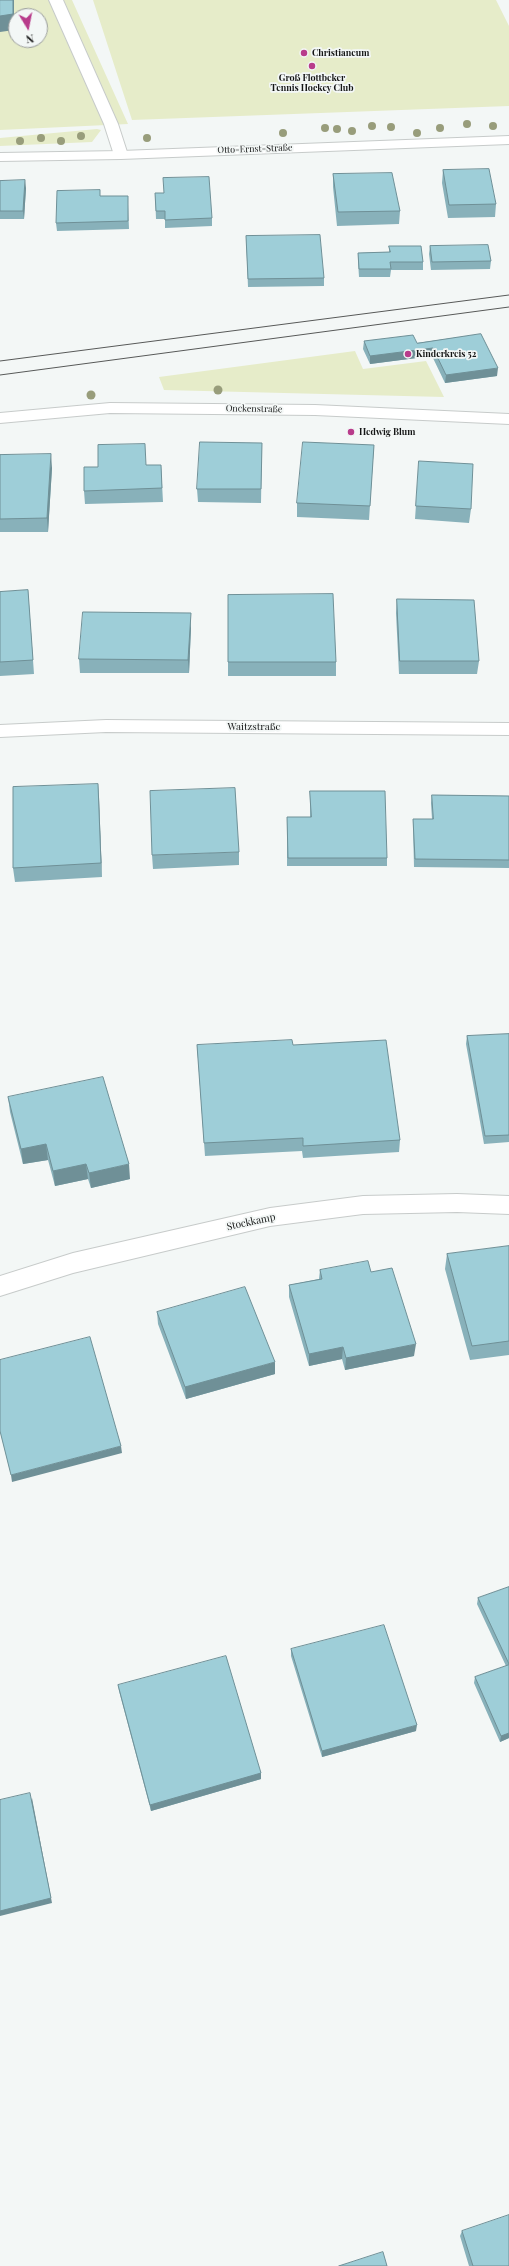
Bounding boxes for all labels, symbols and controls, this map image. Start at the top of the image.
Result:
north arrow [8,8,48,48]
text: N [25,31,35,47]
marker: Christianeum [299,48,309,58]
place label: Christianeum [312,48,369,58]
marker: Groß Flottbeker Tennis Hockey Club [307,61,317,71]
place label: Groß Flottbeker Tennis Hockey Club [271,73,353,94]
street label: Otto-Ernst-Straße [217,142,293,156]
marker: Kinderkreis 52 [403,349,413,359]
place label: Kinderkreis 52 [416,349,476,359]
street label: Onckenstraße [226,403,282,415]
marker: Hedwig Blum [346,427,356,437]
place label: Hedwig Blum [359,427,415,437]
street label: Waitzstraße [227,721,281,733]
street label: Stockkamp [226,1211,276,1233]

